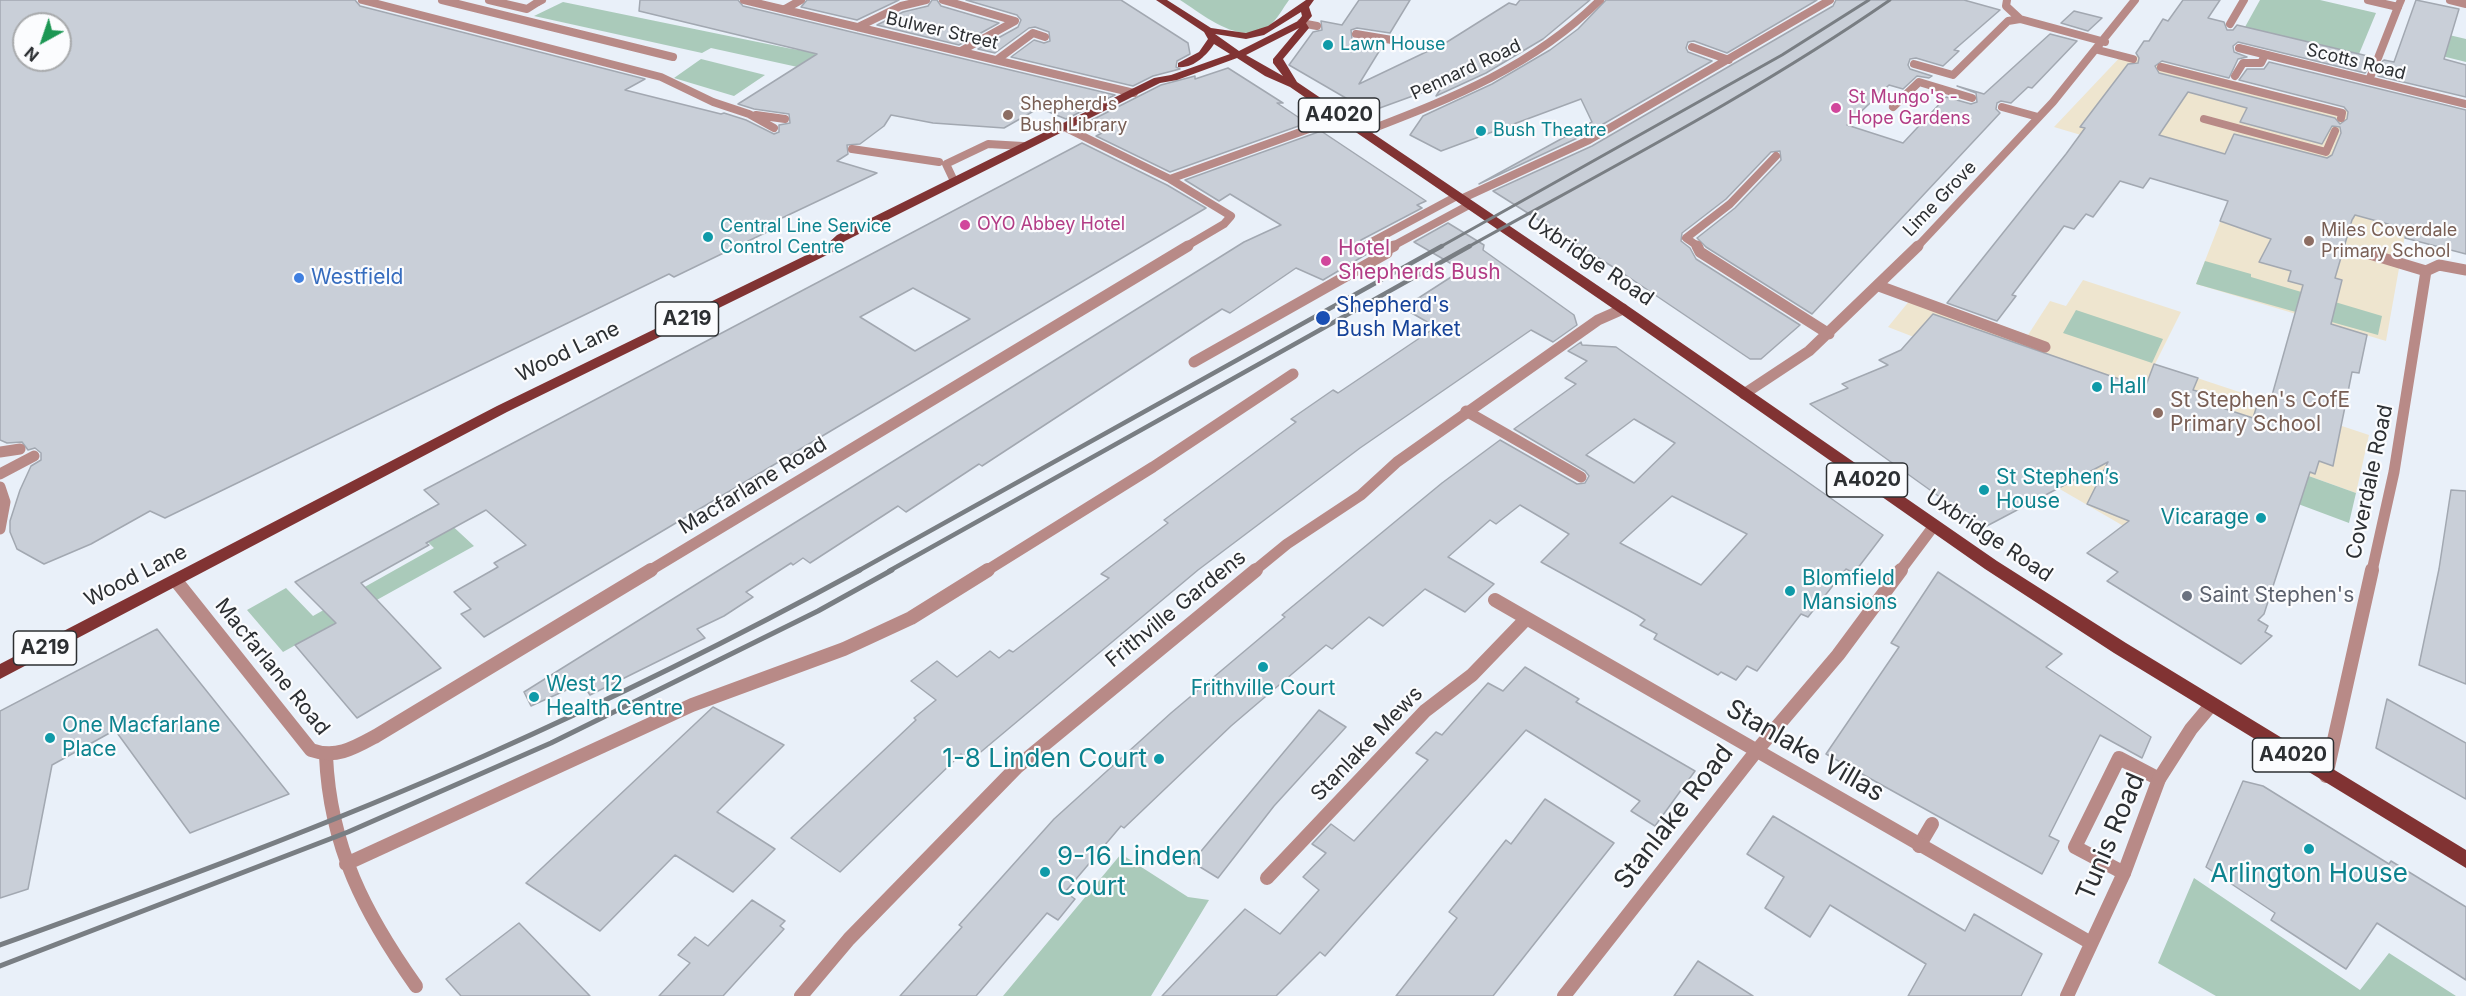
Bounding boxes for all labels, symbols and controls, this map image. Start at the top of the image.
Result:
street label: Bulwer Street [884,8,1000,54]
north arrow [12,12,72,72]
place label: Lawn House [1340,34,1446,56]
street label: Pennard Road [1407,35,1525,105]
marker: Lawn House [1321,38,1335,52]
street label: Scotts Road [2304,39,2408,85]
text: N [21,43,43,66]
place label: St Mungo's - Hope Gardens [1848,87,1970,130]
place label: Shepherd's Bush Library [1020,94,1127,136]
road number: A4020 [1298,98,1380,132]
marker: St Mungo's - Hope Gardens [1829,101,1843,115]
marker: Shepherd's Bush Library [1001,108,1015,122]
place label: Bush Theatre [1493,120,1607,142]
marker: Bush Theatre [1474,124,1488,138]
street label: Lime Grove [1899,157,1981,241]
street label: Uxbridge Road [1522,208,1658,312]
place label: OYO Abbey Hotel [977,214,1125,236]
place label: Central Line Service Control Centre [720,216,892,258]
marker: OYO Abbey Hotel [958,218,972,232]
place label: Miles Coverdale Primary School [2321,220,2457,262]
marker: Central Line Service Control Centre [701,230,715,244]
marker: Miles Coverdale Primary School [2302,234,2316,248]
place label: Hotel Shepherds Bush [1338,236,1501,286]
marker: Hotel Shepherds Bush [1319,254,1333,268]
place label: Westfield [311,265,403,291]
marker: Westfield [292,271,306,285]
place label: Shepherd's Bush Market [1336,293,1461,343]
road number: A219 [656,302,718,336]
marker: Shepherd's Bush Market [1314,309,1332,327]
street label: Wood Lane [512,316,624,388]
place label: Hall [2109,374,2147,400]
marker: Hall [2090,380,2104,394]
place label: St Stephen's CofE Primary School [2170,388,2350,438]
street label: Coverdale Road [2341,402,2399,562]
marker: St Stephen's CofE Primary School [2151,406,2165,420]
street label: Macfarlane Road [674,432,832,540]
road number: A4020 [1826,463,1908,497]
place label: St Stephen’s House [1996,465,2119,515]
marker: St Stephen’s House [1977,483,1991,497]
street label: Uxbridge Road [1921,484,2057,588]
place label: Vicarage [2161,505,2249,531]
marker: Vicarage [2254,511,2268,525]
street label: Wood Lane [80,539,192,613]
street label: Frithville Gardens [1101,545,1251,673]
place label: Blomfield Mansions [1802,566,1897,616]
place label: Saint Stephen's [2199,583,2354,609]
marker: Blomfield Mansions [1783,584,1797,598]
marker: Saint Stephen's [2180,589,2194,603]
street label: Macfarlane Road [209,594,335,740]
road number: A219 [14,631,76,665]
marker: Frithville Court [1256,660,1270,674]
place label: West 12 Health Centre [546,672,683,722]
place label: Frithville Court [1191,676,1335,702]
street label: Stanlake Mews [1306,681,1428,807]
marker: West 12 Health Centre [527,690,541,704]
street label: Stanlake Villas [1720,693,1890,809]
place label: One Macfarlane Place [62,713,220,763]
marker: One Macfarlane Place [43,731,57,745]
street label: Stanlake Road [1608,738,1740,896]
road number: A4020 [2252,738,2334,772]
place label: 1-8 Linden Court [942,743,1147,775]
marker: 1-8 Linden Court [1152,752,1166,766]
street label: Tunis Road [2070,768,2152,906]
place label: 9-16 Linden Court [1057,841,1202,903]
marker: Arlington House [2302,842,2316,856]
place label: Arlington House [2210,858,2408,890]
marker: 9-16 Linden Court [1038,865,1052,879]

